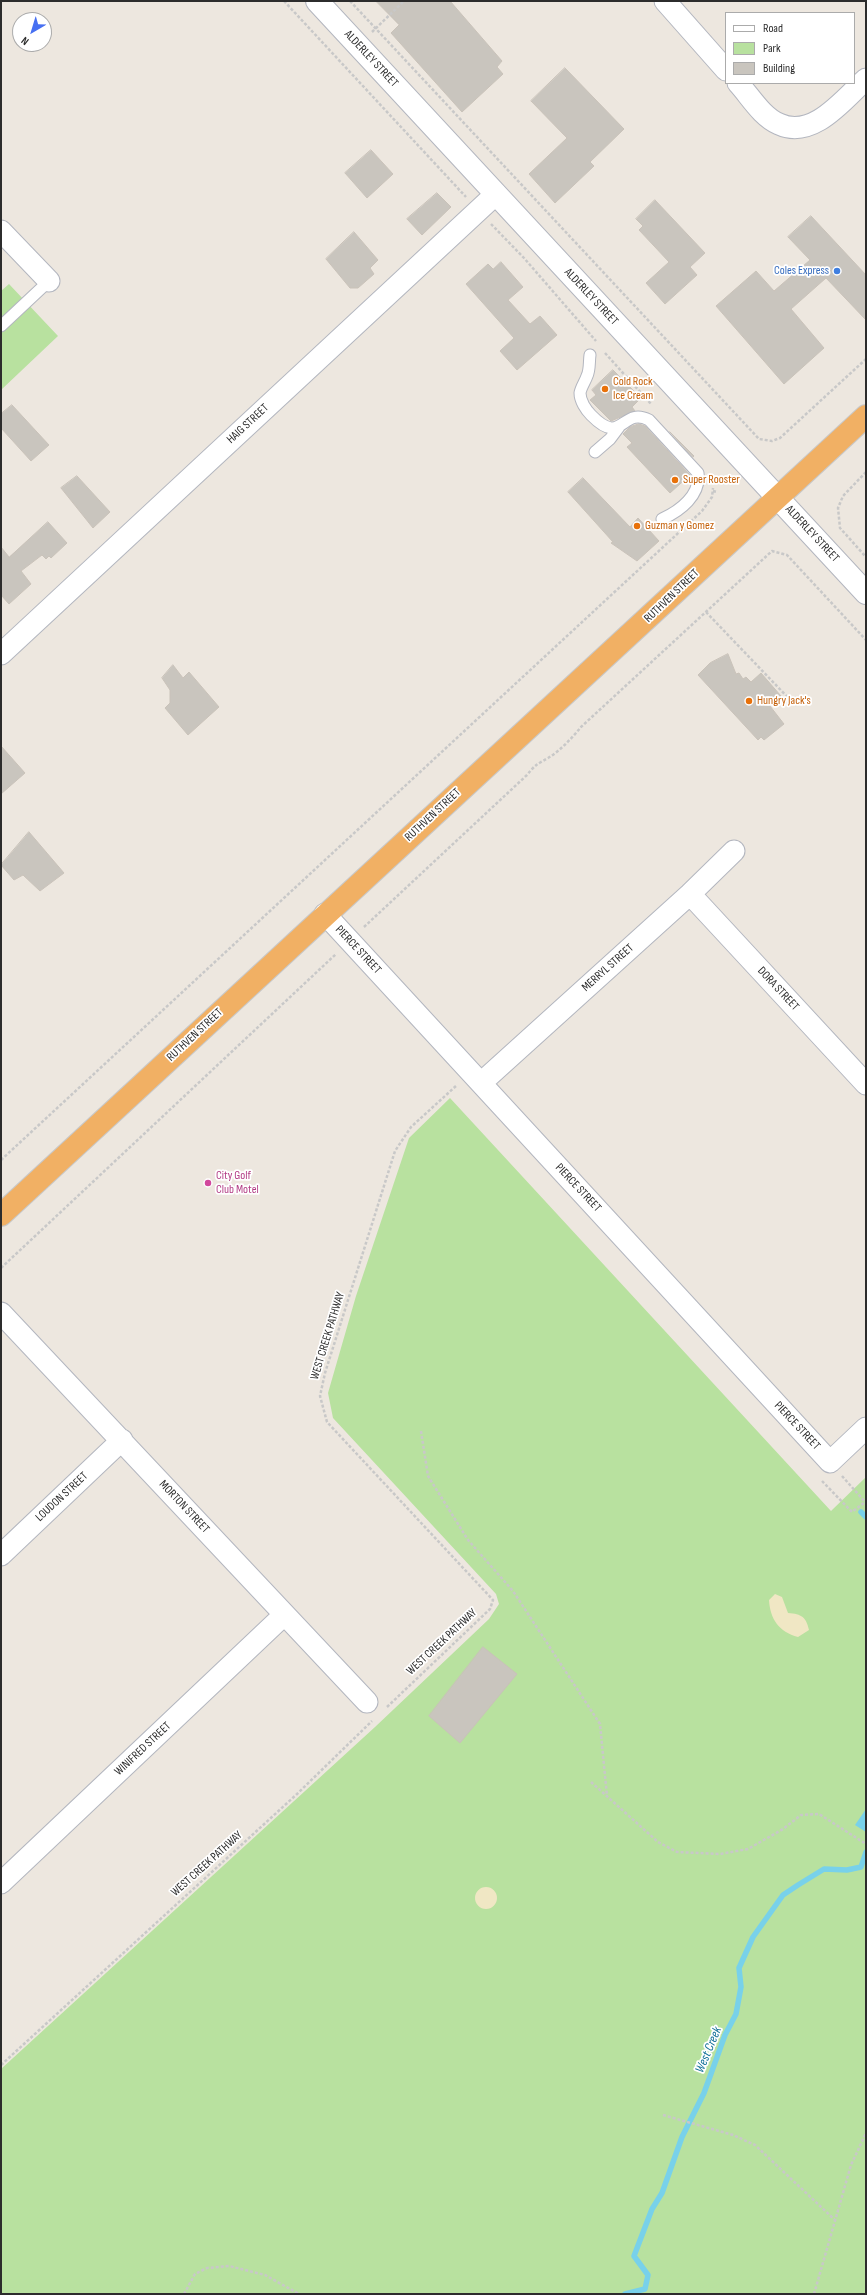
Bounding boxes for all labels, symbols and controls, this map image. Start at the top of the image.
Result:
north arrow [12,12,52,52]
legend [725,12,855,84]
text: Road [763,21,783,36]
street label: ALDERLEY STREET [341,28,401,90]
text: N [19,34,31,48]
text: Park [763,41,781,56]
text: Building [763,61,795,76]
place label: Coles Express [774,264,829,278]
street label: ALDERLEY STREET [561,266,621,328]
marker: Coles Express [832,266,842,276]
place label: Cold Rock Ice Cream [613,375,653,403]
marker: Cold Rock Ice Cream [600,384,610,394]
street label: HAIG STREET [224,401,272,447]
place label: Super Rooster [683,473,740,487]
marker: Super Rooster [670,475,680,485]
street label: ALDERLEY STREET [782,503,842,565]
place label: Guzman y Gomez [645,519,714,533]
marker: Guzman y Gomez [632,521,642,531]
street label: RUTHVEN STREET [641,566,703,626]
place label: Hungry Jack's [757,694,811,708]
marker: Hungry Jack's [744,696,754,706]
street label: RUTHVEN STREET [402,786,464,844]
street label: PIERCE STREET [332,923,384,977]
street label: MERRYL STREET [579,941,637,995]
street label: DORA STREET [754,964,802,1014]
street label: RUTHVEN STREET [164,1006,226,1064]
street label: PIERCE STREET [552,1161,604,1215]
place label: City Golf Club Motel [216,1169,259,1197]
marker: City Golf Club Motel [203,1178,213,1188]
street label: WEST CREEK PATHWAY [308,1290,348,1382]
street label: PIERCE STREET [771,1399,823,1453]
street label: LOUDON STREET [33,1469,91,1525]
street label: MORTON STREET [156,1477,212,1537]
street label: WEST CREEK PATHWAY [404,1606,480,1678]
street label: WINIFRED STREET [112,1719,174,1779]
street label: WEST CREEK PATHWAY [168,1828,246,1900]
water label: West Creek [692,2025,726,2075]

